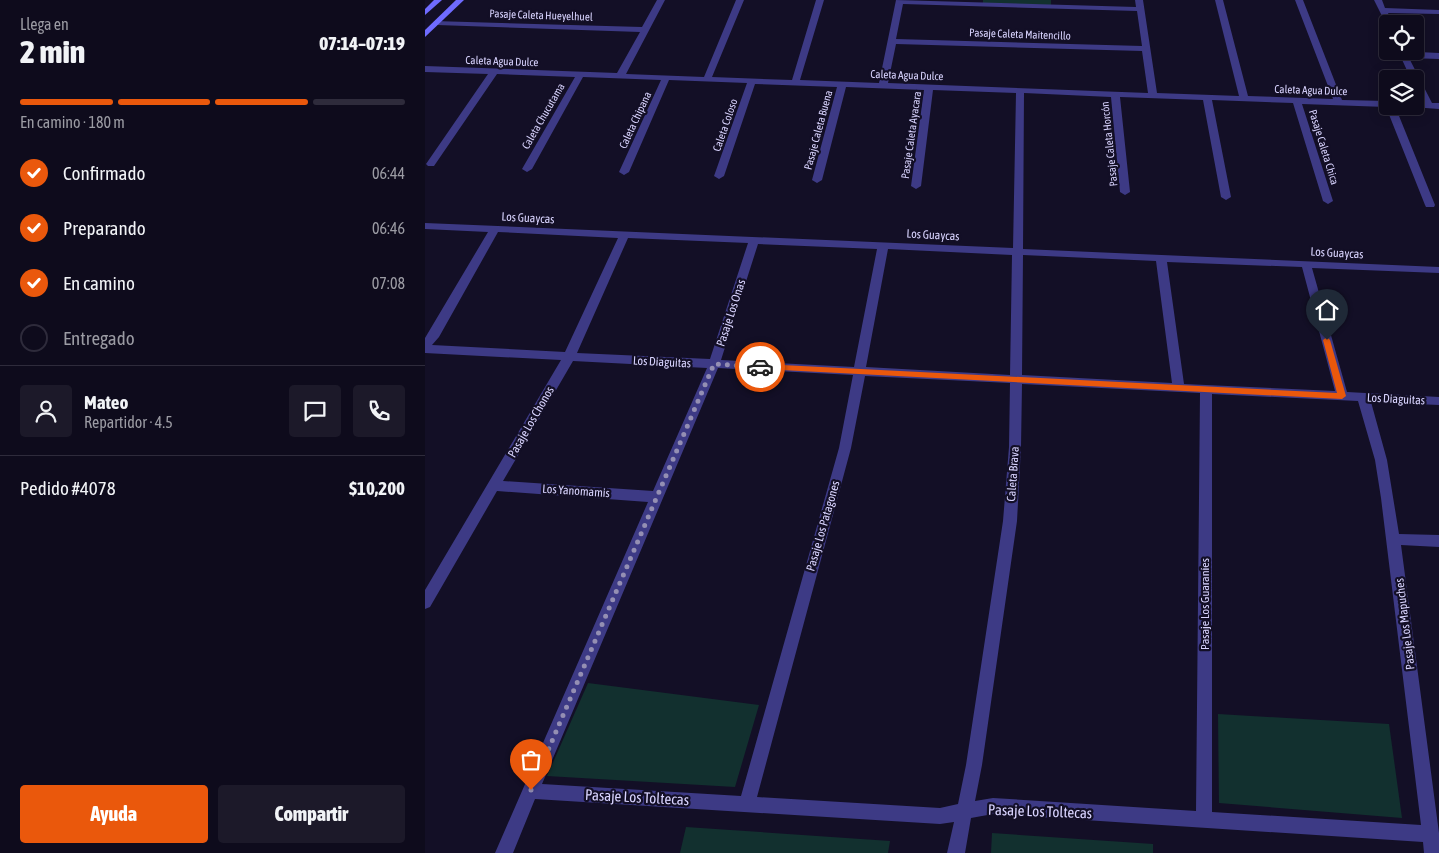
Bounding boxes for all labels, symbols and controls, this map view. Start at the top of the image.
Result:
street label: Pasaje Caleta Hueyelhuel [489,7,593,23]
text: Llega en [20,15,69,33]
map controls [1379,15,1424,115]
button: locate [1379,15,1424,60]
street label: Pasaje Caleta Maitencillo [969,26,1071,42]
text: 07:14–07:19 [319,32,405,54]
text: 2 min [20,33,85,70]
street label: Caleta Agua Dulce [465,54,539,68]
street label: Caleta Agua Dulce [870,68,944,82]
button: layers [1379,70,1424,115]
street label: Caleta Chucutama [519,81,567,151]
street label: Caleta Agua Dulce [1274,83,1348,97]
street label: Pasaje Caleta Buena [802,89,834,171]
street label: Caleta Chipana [617,90,653,150]
street label: Pasaje Caleta Ayacara [899,90,923,180]
street label: Caleta Coloso [710,97,740,153]
street label: Pasaje Caleta Horcón [1099,101,1119,187]
street label: Pasaje Caleta Chica [1307,108,1341,186]
text: En camino · 180 m [20,113,125,131]
icon: check [20,159,48,187]
text: Confirmado [63,162,145,184]
text: 06:44 [372,164,405,182]
street label: Los Guaycas [501,210,555,226]
icon: check [20,214,48,242]
text: Preparando [63,217,146,239]
text: 06:46 [372,219,405,237]
street label: Los Guaycas [906,227,960,243]
street label: Los Guaycas [1310,245,1364,261]
icon: check [20,269,48,297]
text: En camino [63,272,135,294]
text: 07:08 [372,274,405,292]
street label: Pasaje Los Onas [714,278,748,348]
pin [1306,289,1348,340]
icon: home [1313,296,1341,324]
text: Entregado [63,327,135,349]
courier [735,342,785,392]
street label: Los Diaguitas [633,353,691,371]
icon: car [746,353,774,381]
street label: Pasaje Los Chonos [505,384,557,460]
button: person [20,385,72,437]
button: chat [289,385,341,437]
button: phone [353,385,405,437]
street label: Los Diaguitas [1367,390,1425,408]
text: Mateo [84,391,128,413]
text: Repartidor · 4.5 [84,413,173,431]
street label: Caleta Brava [1004,446,1022,502]
text: Pedido #4078 [20,477,116,499]
text: $10,200 [349,477,405,499]
street label: Pasaje Los Patagones [803,479,843,573]
street label: Los Yanomamis [542,482,610,500]
street label: Pasaje Los Guaraníes [1198,558,1212,650]
street label: Pasaje Los Mapuches [1392,577,1418,671]
pin [510,739,552,790]
icon: bag [517,746,545,774]
button: Ayuda [20,785,208,843]
button: Compartir [218,785,405,843]
street label: Pasaje Los Toltecas [584,786,690,808]
street label: Pasaje Los Toltecas [988,801,1092,821]

